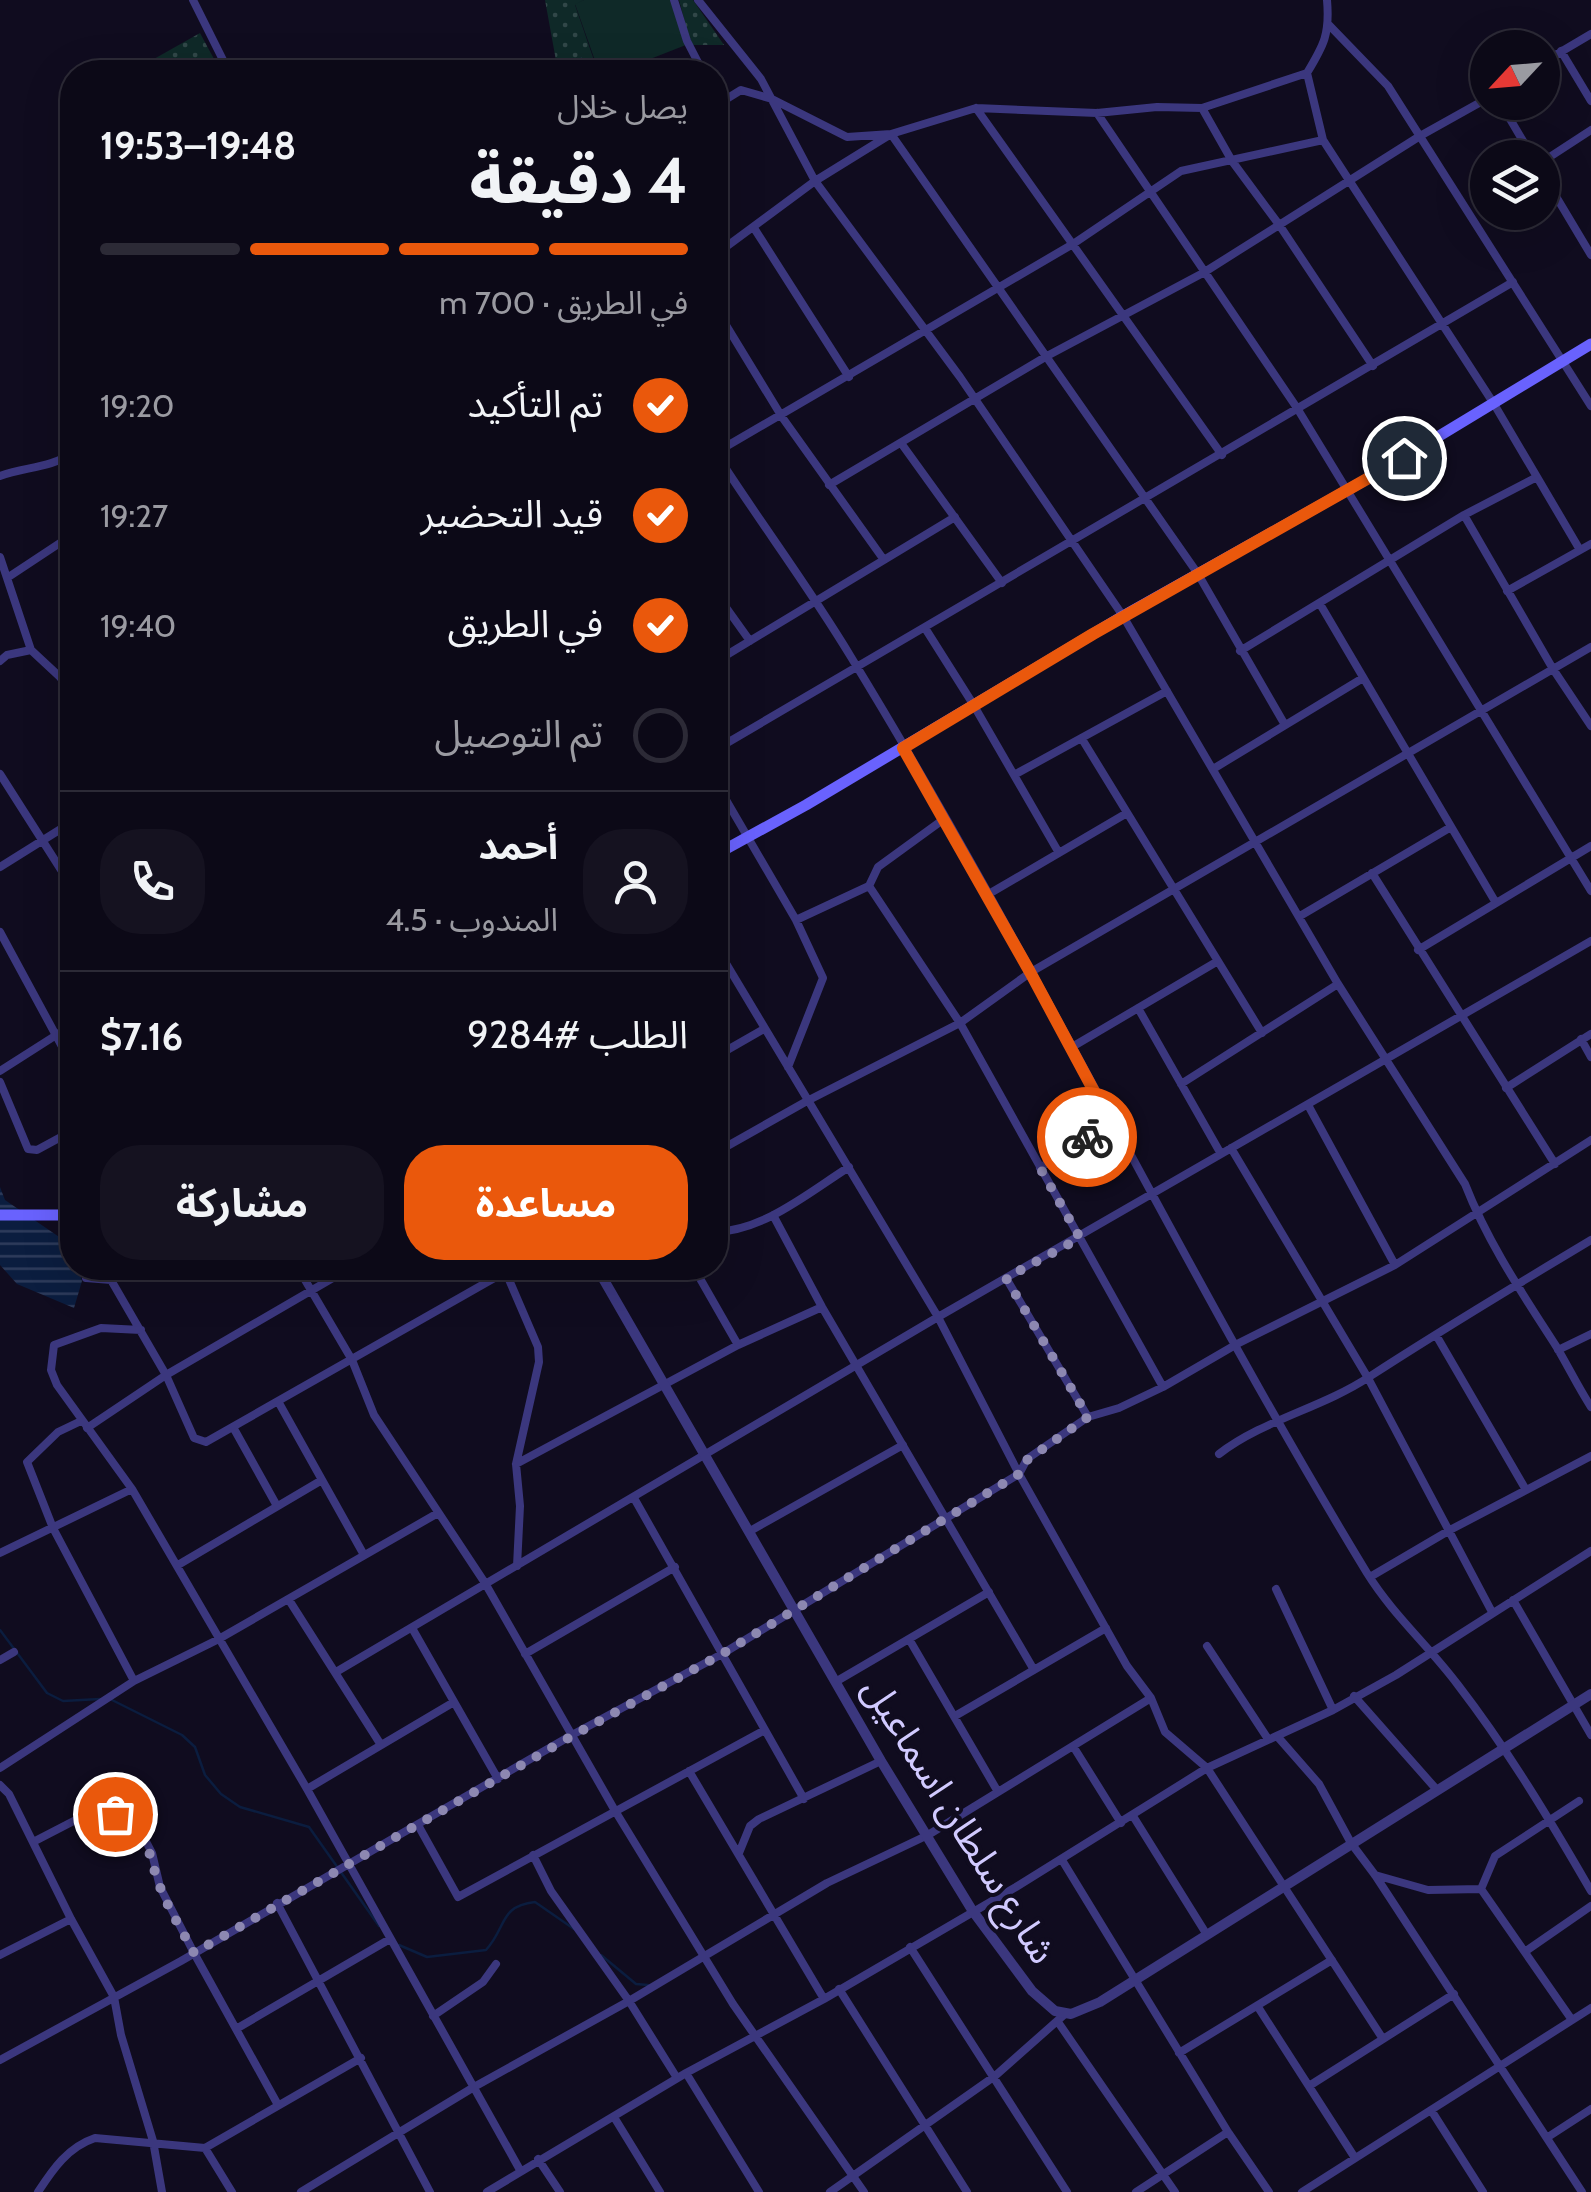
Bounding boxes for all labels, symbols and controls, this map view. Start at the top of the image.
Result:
north arrow [1470,30,1560,120]
map controls [1470,30,1560,230]
text: يصل خلال [557,87,688,126]
text: 19:48–19:53 [100,122,296,169]
text: 4 دقيقة [469,140,688,219]
button: layers [1470,140,1560,230]
text: في الطريق · 700 m [439,283,688,322]
icon: check [633,378,688,433]
text: تم التأكيد [468,380,603,427]
text: 19:20 [100,386,174,425]
pin [1362,416,1447,501]
icon: home [1377,431,1432,486]
icon: check [633,488,688,543]
text: قيد التحضير [420,490,603,537]
text: 19:27 [100,496,168,535]
icon: check [633,598,688,653]
text: في الطريق [448,600,603,647]
text: 19:40 [100,606,176,645]
text: تم التوصيل [434,710,603,757]
text: أحمد [478,822,558,869]
button: phone [100,829,205,934]
button: person [583,829,688,934]
text: المندوب · 4.5 [385,900,558,939]
text: الطلب #9284 [467,1011,688,1058]
text: $7.16 [100,1013,183,1060]
courier [1037,1087,1137,1187]
icon: bike [1060,1110,1115,1165]
button: مشاركة [100,1145,384,1260]
button: مساعدة [404,1145,688,1260]
street label: شارع سلطان اسماعيل [849,1668,1067,1975]
pin [73,1772,158,1857]
icon: bag [88,1787,143,1842]

